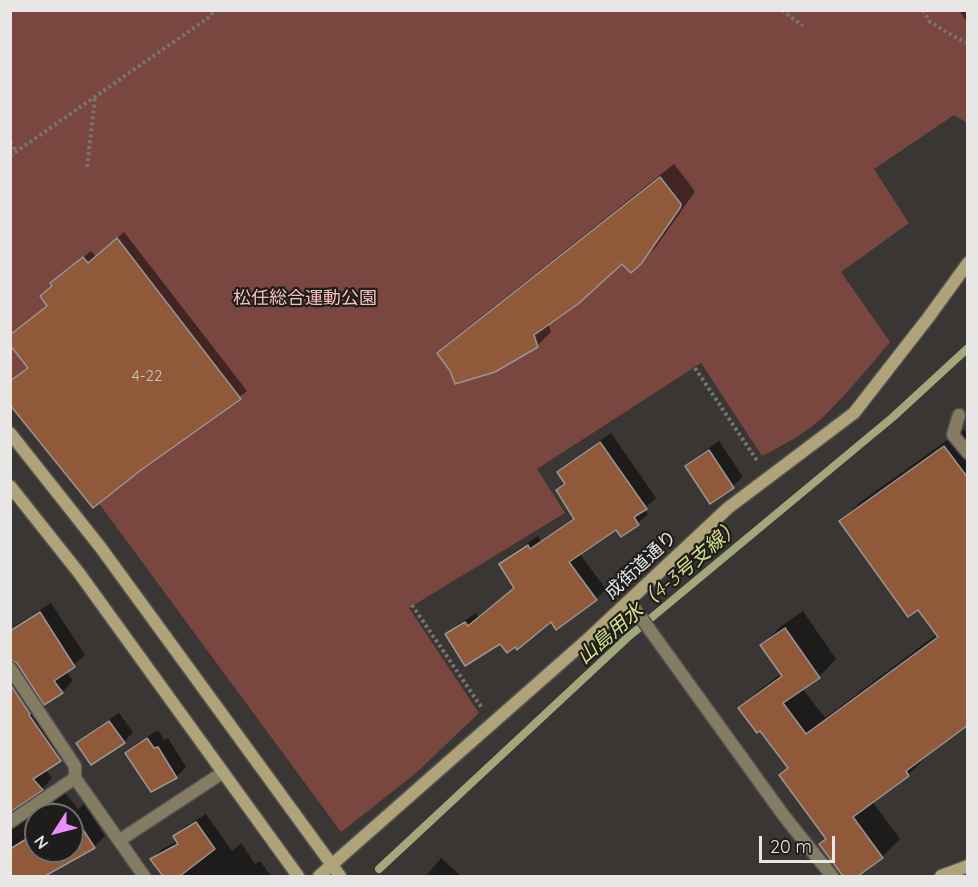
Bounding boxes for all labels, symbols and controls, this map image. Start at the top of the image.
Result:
park label: 松任総合運動公園 [233,288,377,310]
house number: 4-22 [132,367,162,385]
water label: 山島用水（4-3号支線） [572,514,746,670]
street label: 成街道通り [601,526,681,604]
north arrow [24,803,84,863]
scale bar [762,824,838,862]
text: N [30,832,53,853]
text: 20 m [770,835,812,858]

